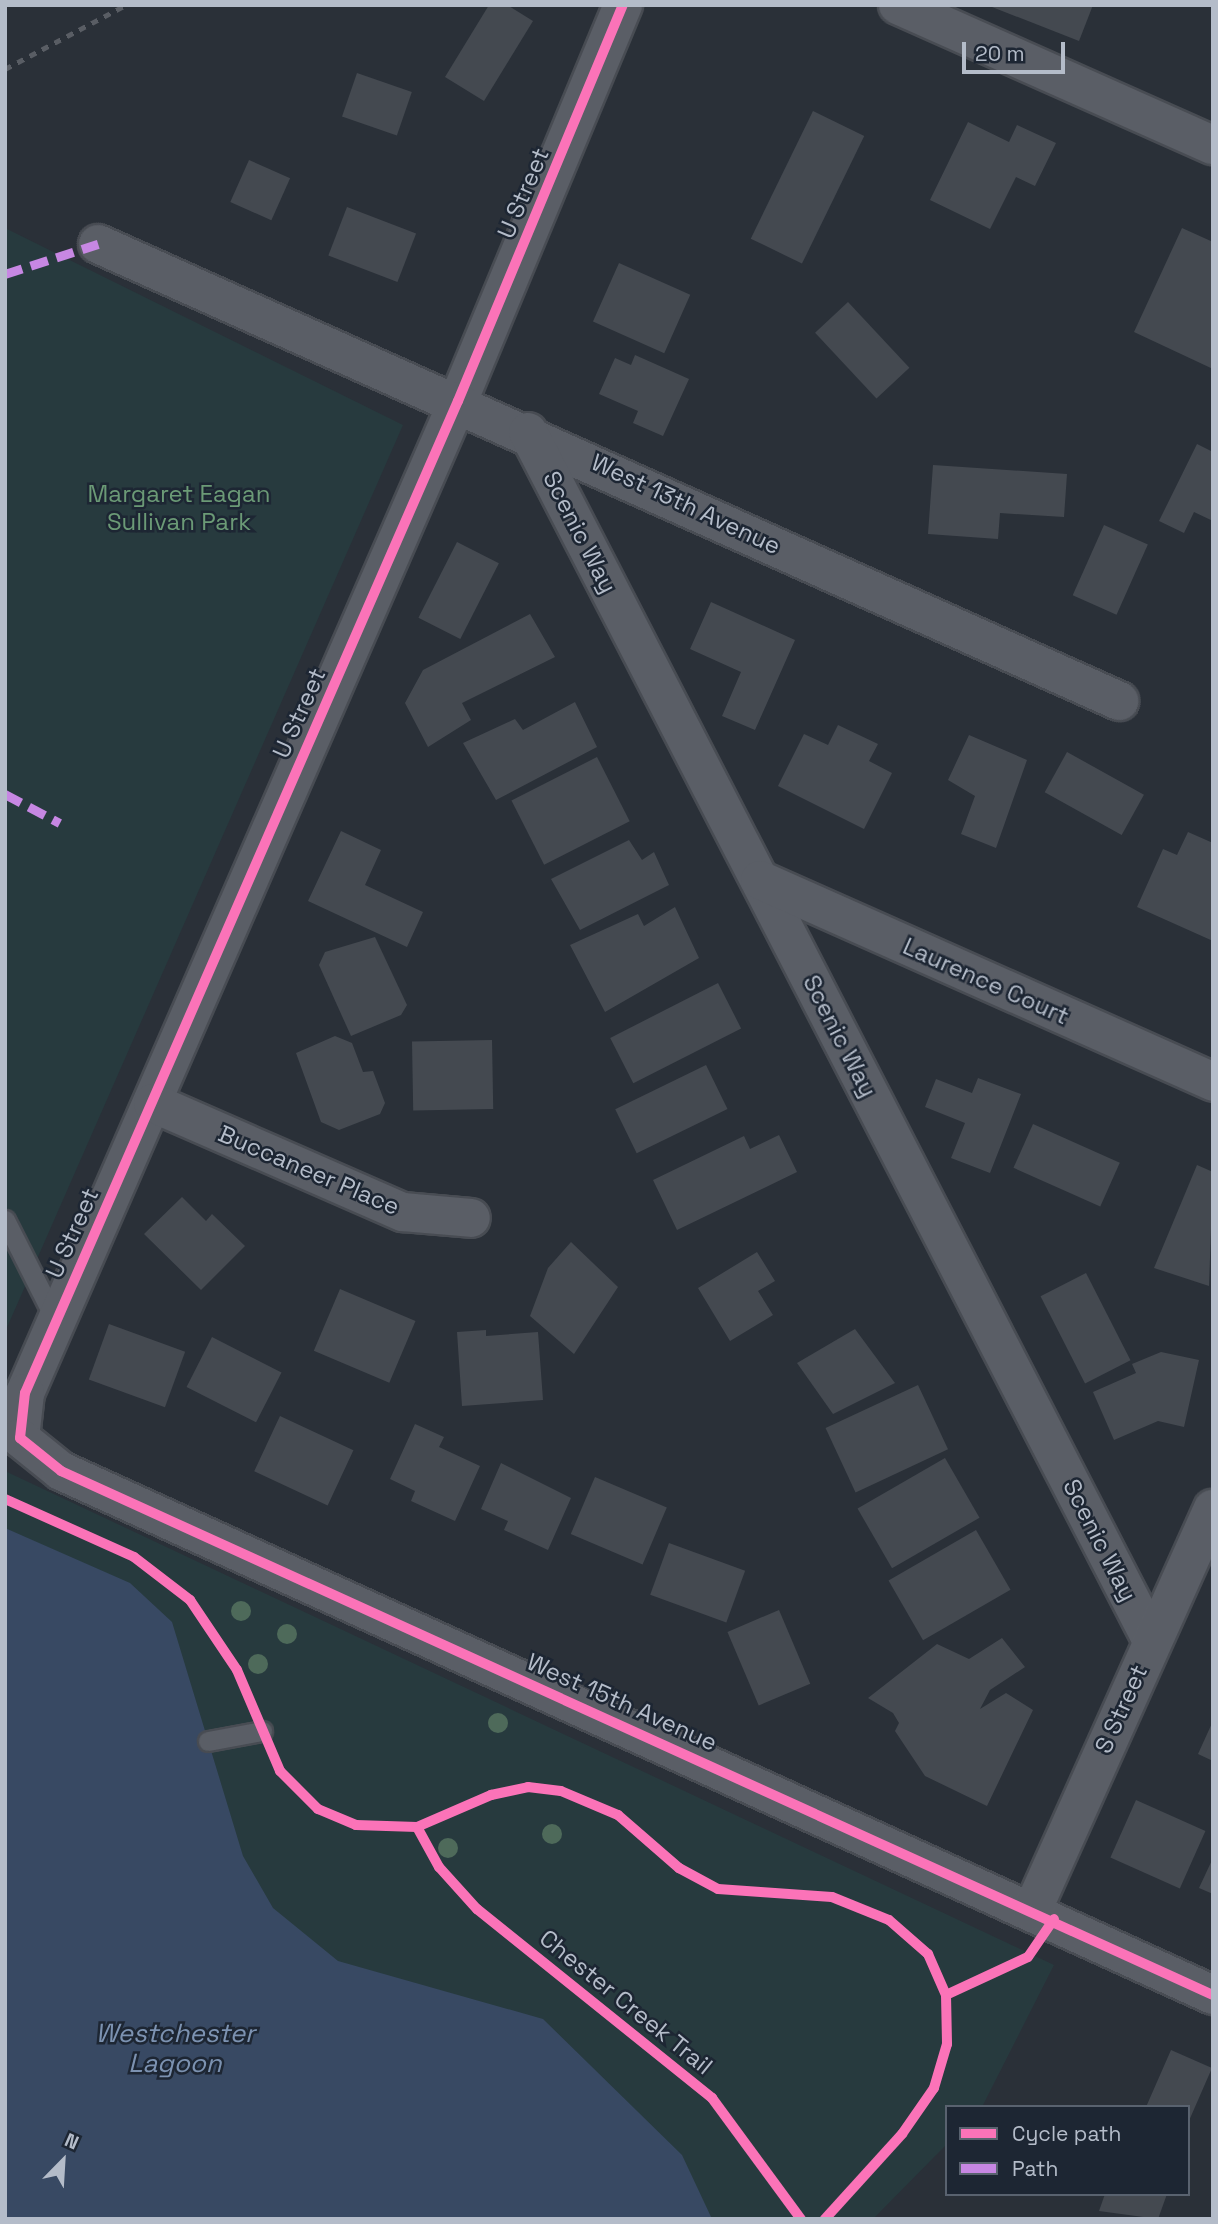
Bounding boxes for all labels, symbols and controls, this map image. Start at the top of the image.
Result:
scale bar [966,28,1069,72]
text: 20 m [975,40,1025,67]
street label: U Street [491,143,555,243]
street label: West 13th Avenue [587,447,785,561]
street label: Scenic Way [537,466,623,598]
park label: Margaret Eagan Sullivan Park [88,480,270,536]
street label: U Street [266,664,332,762]
street label: Laurence Court [899,932,1073,1030]
street label: Scenic Way [797,970,883,1102]
street label: Buccaneer Place [214,1119,404,1221]
street label: U Street [39,1184,105,1282]
street label: Scenic Way [1057,1474,1143,1606]
street label: West 15th Avenue [522,1647,722,1757]
street label: S Street [1089,1660,1153,1758]
street label: Chester Creek Trail [533,1923,719,2081]
water label: Westchester Lagoon [95,2018,255,2080]
legend [945,2105,1190,2196]
text: Cycle path [1012,2120,1121,2147]
north arrow [28,2126,98,2196]
text: N [61,2127,83,2155]
text: Path [1012,2155,1058,2182]

